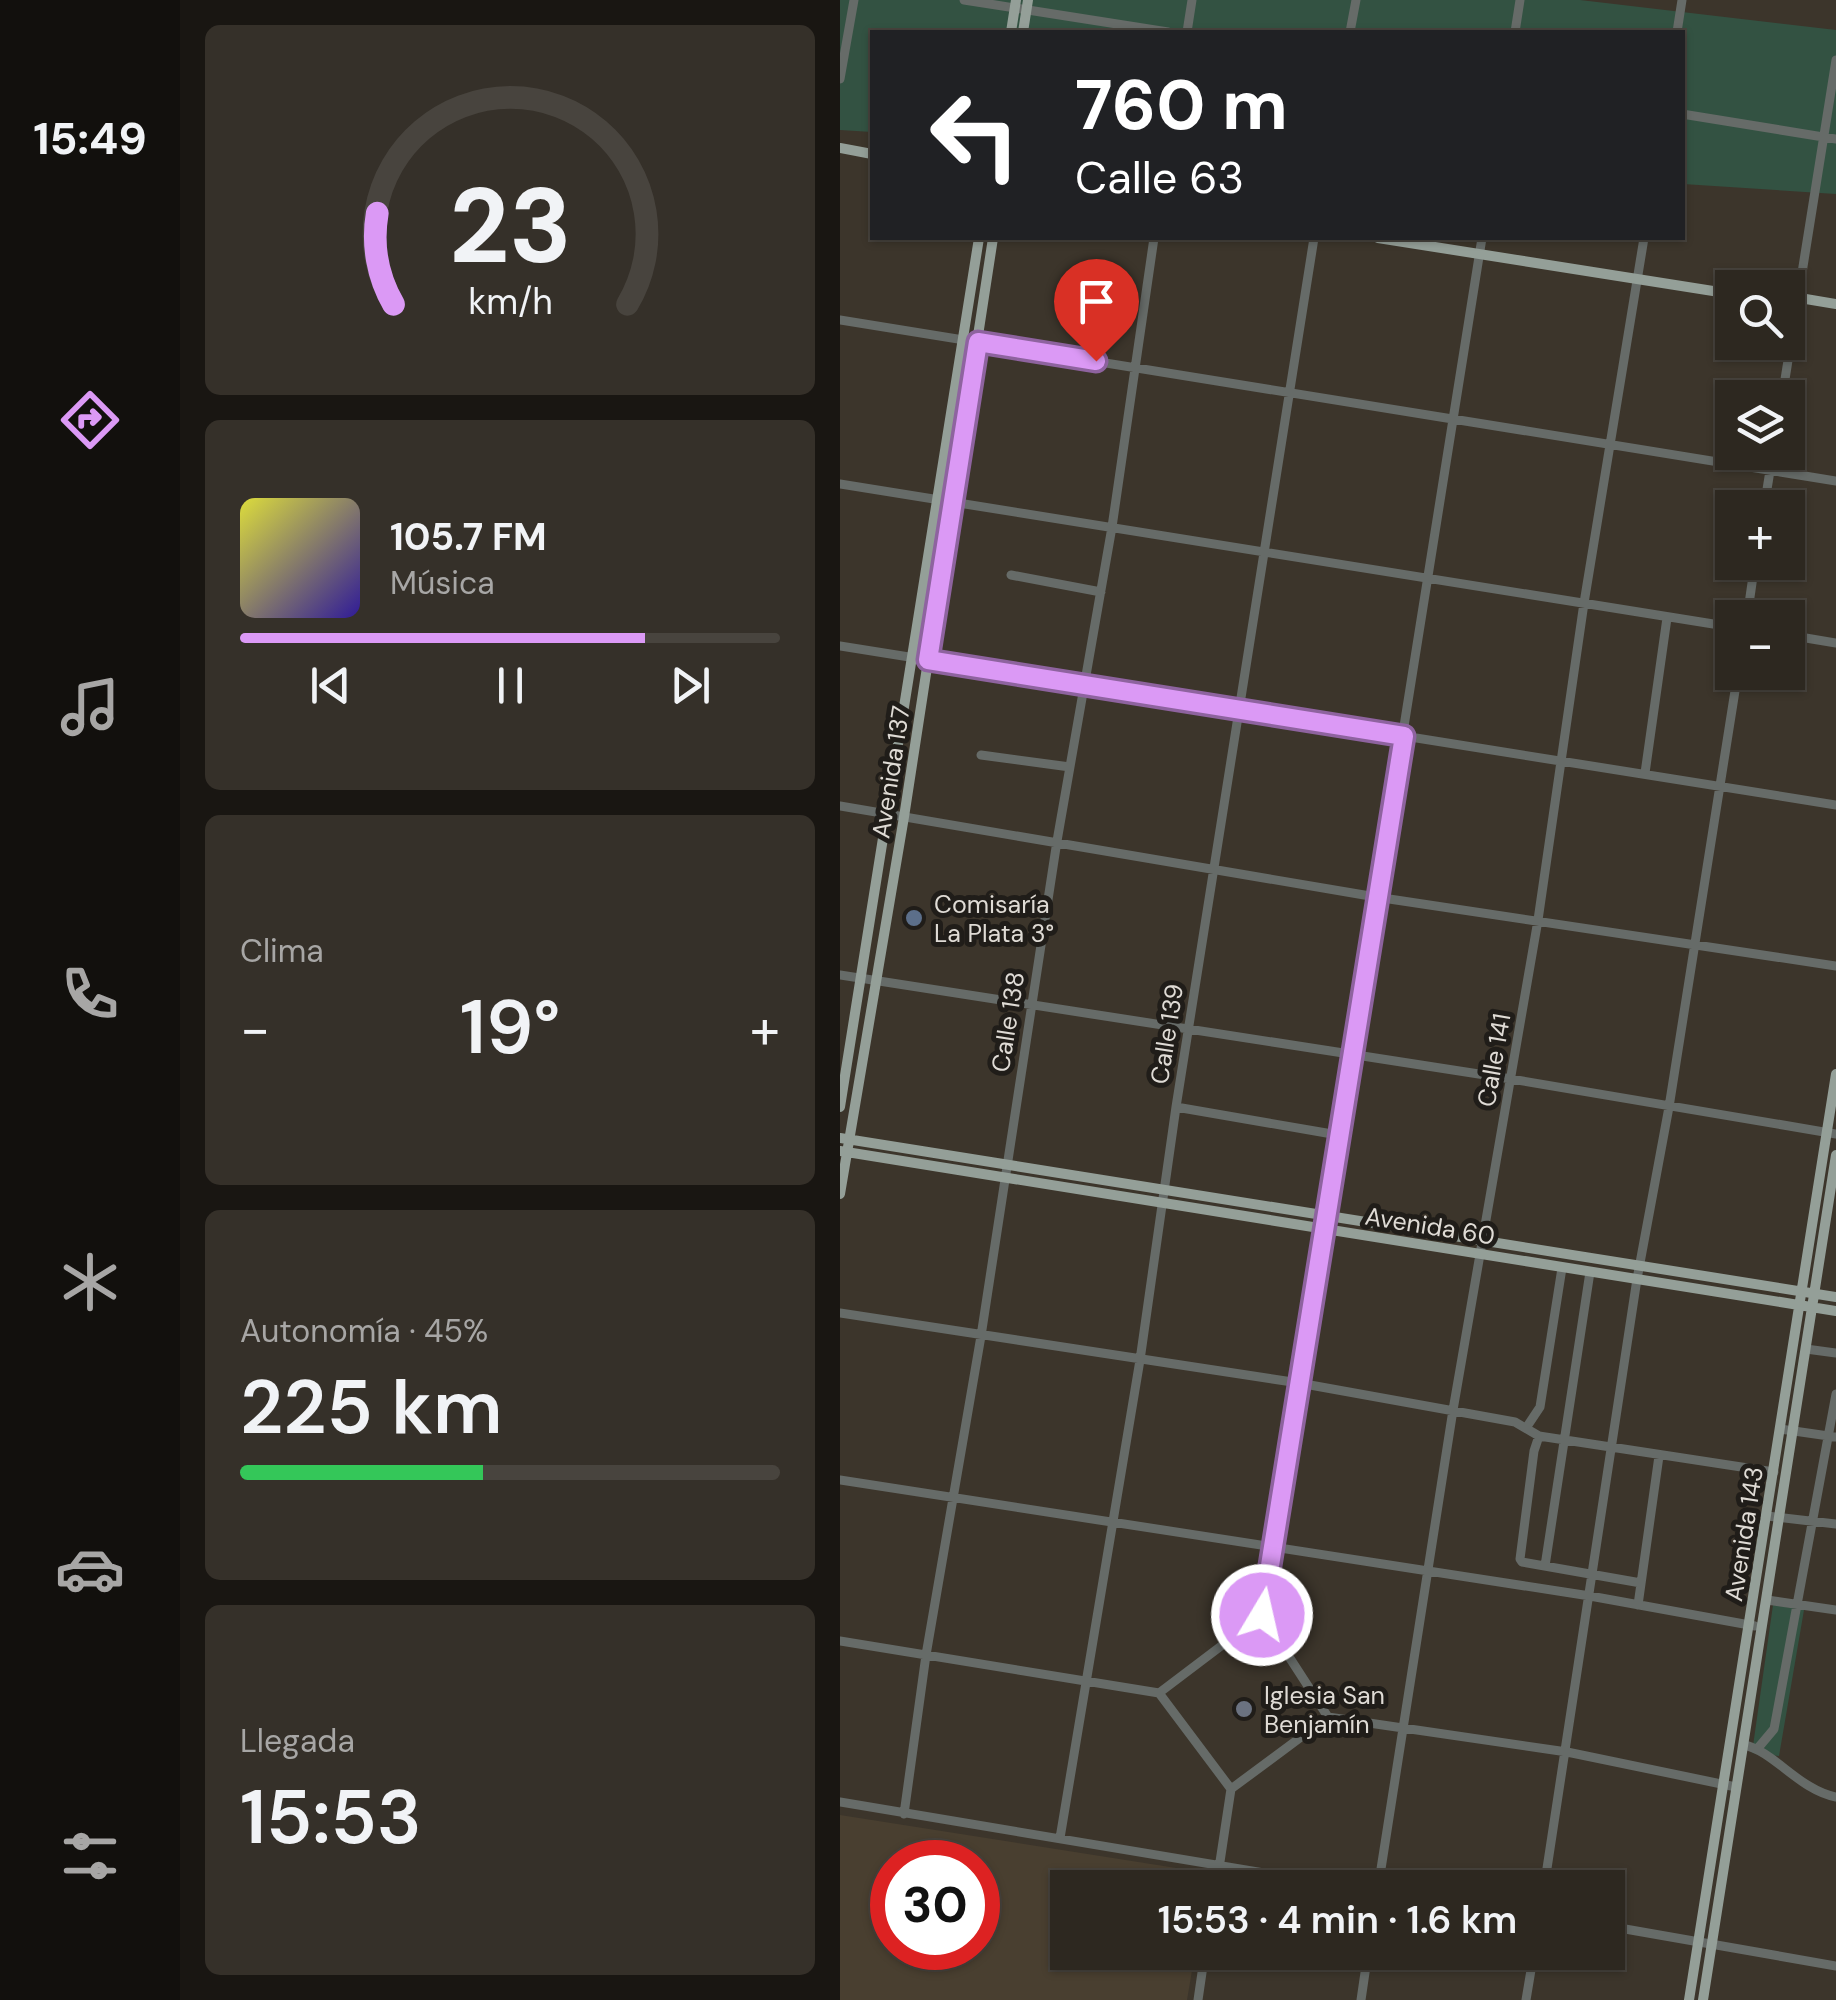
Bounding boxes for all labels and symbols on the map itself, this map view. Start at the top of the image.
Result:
pin [1054,259,1139,362]
street label: Avenida 137 [864,703,918,841]
place label: Comisaría La Plata 3° [934,888,1054,950]
marker: Comisaría La Plata 3° [903,907,925,929]
street label: Calle 138 [984,969,1032,1075]
street label: Calle 139 [1143,982,1191,1086]
street label: Calle 141 [1470,1011,1518,1109]
street label: Avenida 60 [1363,1199,1497,1253]
street label: Avenida 143 [1717,1464,1771,1604]
position arrow [1210,1563,1314,1667]
place label: Iglesia San Benjamín [1264,1679,1385,1741]
marker: Iglesia San Benjamín [1233,1698,1255,1720]
speed limit sign: 30 [870,1840,1000,1970]

